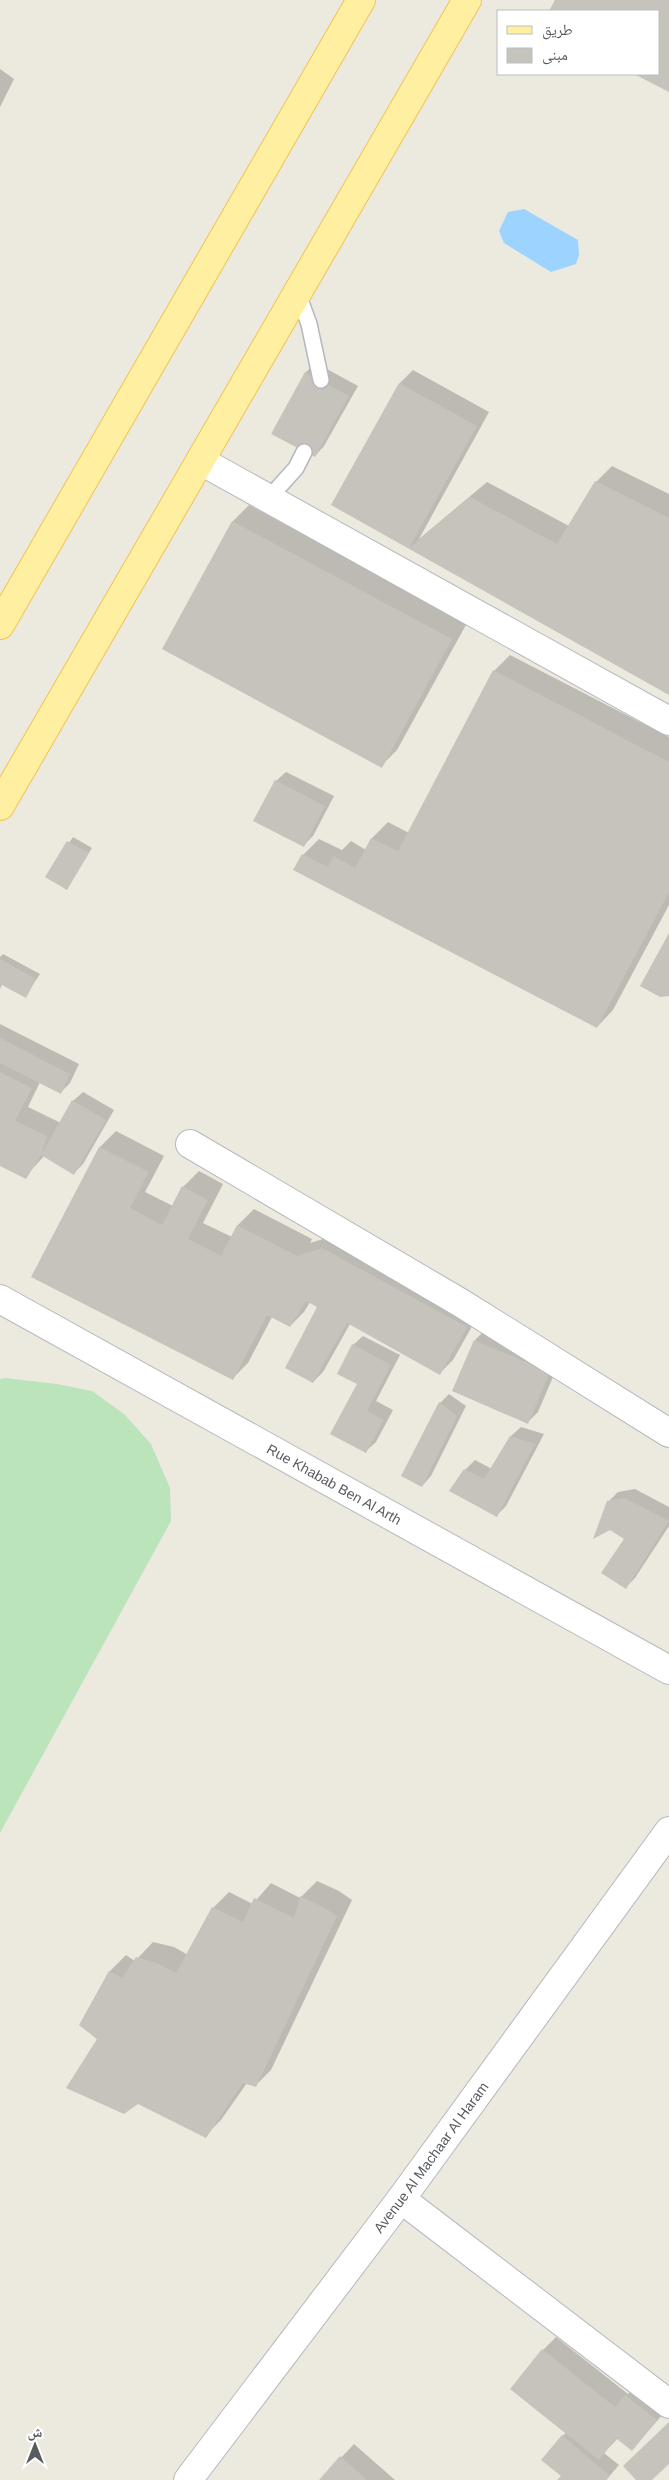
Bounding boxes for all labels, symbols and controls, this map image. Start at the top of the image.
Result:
legend [497,10,659,75]
text: طريق [542,21,573,40]
text: مبنى [542,46,568,65]
street label: Rue Khabab Ben Al Arth [264,1441,404,1528]
street label: Avenue Al Machaar Al Haram [370,2079,492,2236]
north arrow [10,2420,60,2470]
text: ش [28,2424,43,2441]

